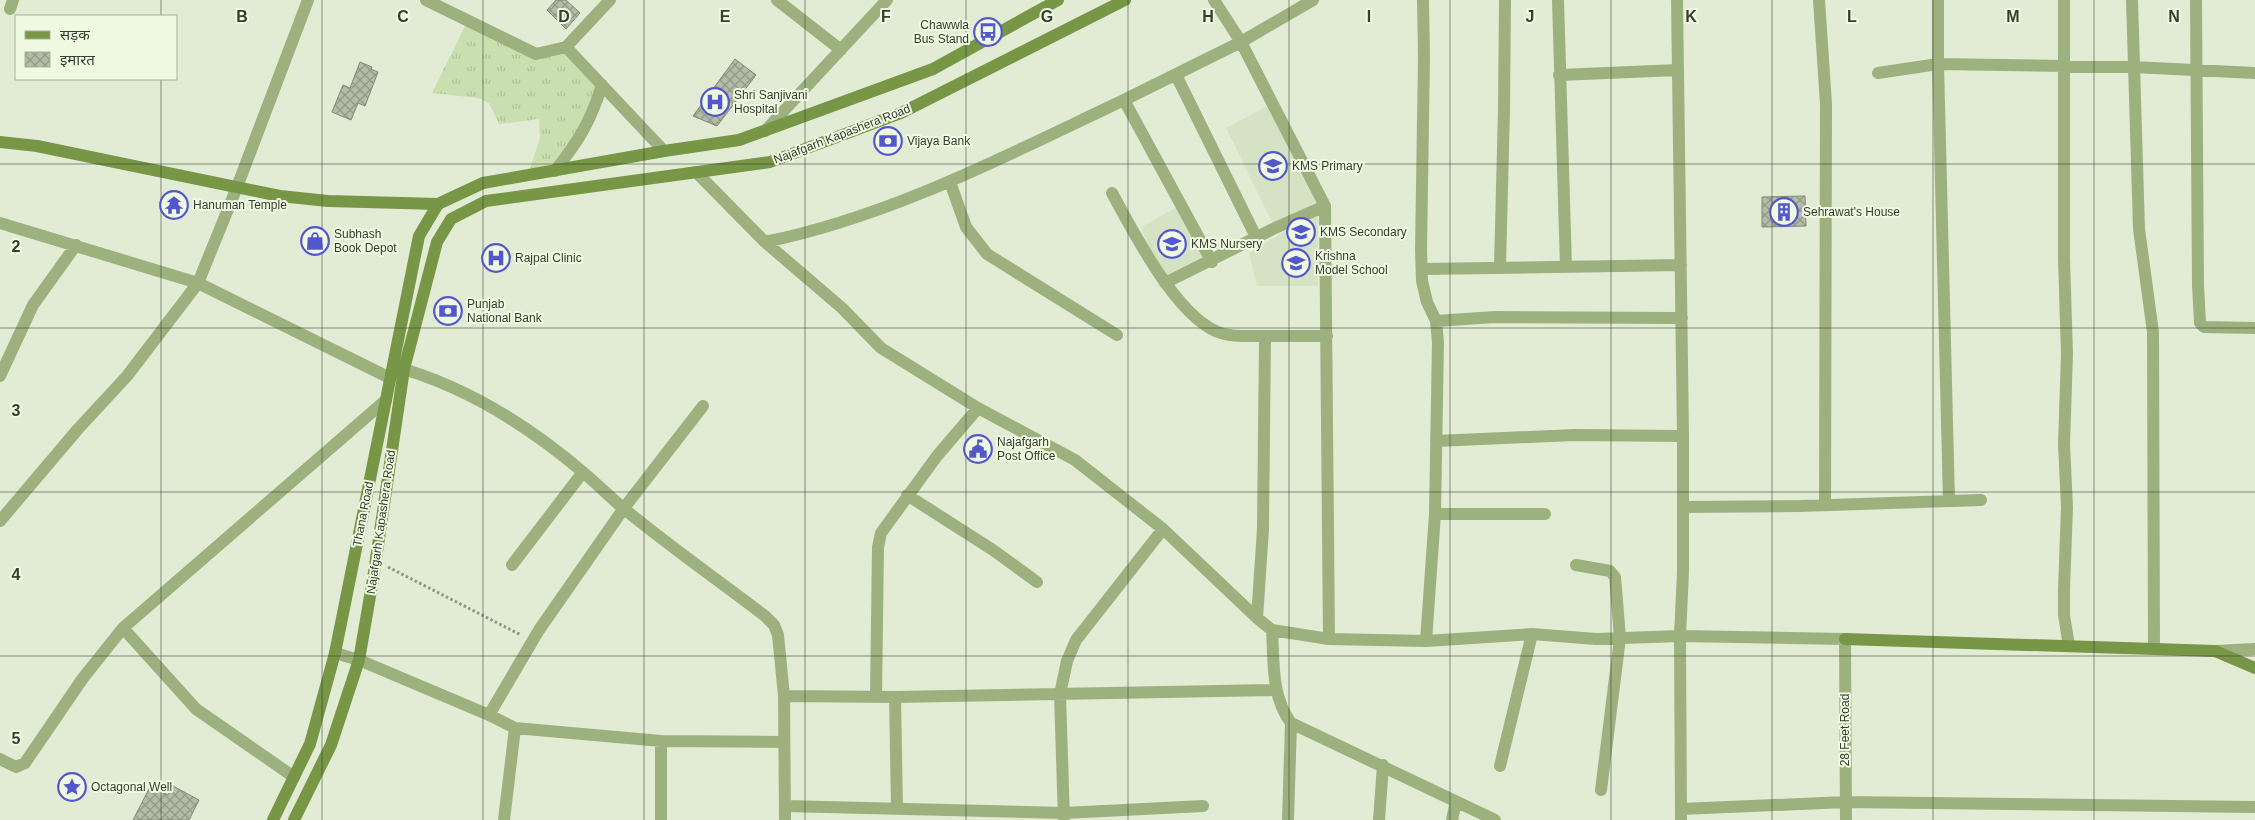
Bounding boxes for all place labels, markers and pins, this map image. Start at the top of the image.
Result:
bus stop icon: Chawwla Bus Stand [973,17,1003,47]
place label: Chawwla Bus Stand [914,18,969,46]
hospital icon: Shri Sanjivani Hospital [700,87,730,117]
place label: Shri Sanjivani Hospital [734,88,807,116]
bank icon: Vijaya Bank [873,126,903,156]
place label: Vijaya Bank [907,134,971,148]
school or university icon: KMS Primary [1258,151,1288,181]
place label: KMS Primary [1292,159,1363,173]
temple icon: Hanuman Temple [159,190,189,220]
building icon: Sehrawat's House [1769,197,1799,227]
place label: Hanuman Temple [193,198,287,212]
place label: Sehrawat's House [1803,205,1900,219]
school or university icon: KMS Secondary [1286,217,1316,247]
place label: KMS Secondary [1320,225,1407,239]
shop icon: Subhash Book Depot [300,226,330,256]
place label: Subhash Book Depot [334,227,397,255]
school or university icon: KMS Nursery [1157,229,1187,259]
place label: KMS Nursery [1191,237,1262,251]
hospital icon: Rajpal Clinic [481,243,511,273]
school or university icon: Krishna Model School [1281,248,1311,278]
place label: Krishna Model School [1315,249,1388,277]
place label: Rajpal Clinic [515,251,582,265]
bank icon: Punjab National Bank [433,296,463,326]
place label: Punjab National Bank [467,297,543,325]
public building icon: Najafgarh Post Office [963,434,993,464]
place label: Najafgarh Post Office [997,435,1056,463]
place icon: Octagonal Well [57,772,87,802]
place label: Octagonal Well [91,780,172,794]

